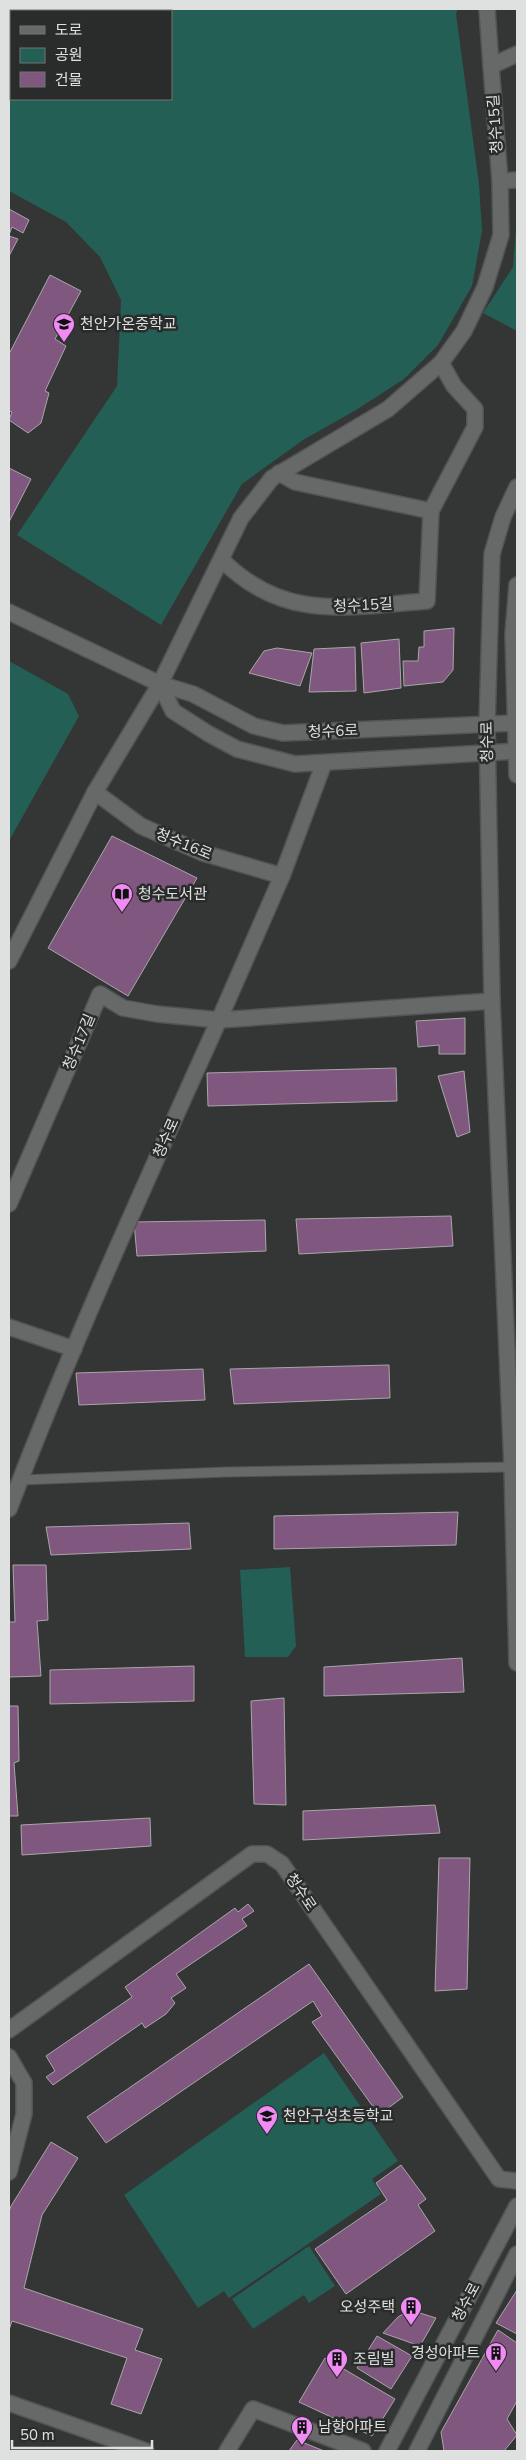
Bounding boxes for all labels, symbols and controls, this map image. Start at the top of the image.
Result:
legend [10,10,172,100]
text: 도로 [55,20,83,40]
text: 공원 [55,45,83,65]
text: 건물 [55,70,83,90]
street label: 청수15길 [483,94,507,154]
school or university icon: 천안가온중학교 [52,312,76,343]
place label: 천안가온중학교 [80,314,177,334]
street label: 청수15길 [333,593,393,617]
street label: 청수6로 [307,720,359,742]
street label: 청수로 [477,721,497,763]
street label: 청수16로 [153,824,215,864]
library icon: 청수도서관 [110,882,134,913]
place label: 청수도서관 [138,884,207,904]
street label: 청수17길 [58,1011,100,1073]
street label: 청수로 [148,1115,184,1161]
street label: 청수로 [281,1869,321,1915]
school or university icon: 천안구성초등학교 [255,2104,279,2135]
place label: 천안구성초등학교 [283,2106,393,2126]
street label: 청수로 [447,2279,485,2325]
building icon: 오성주택 [399,2295,423,2326]
place label: 오성주택 [340,2297,395,2317]
building icon: 경성아파트 [484,2341,508,2372]
place label: 경성아파트 [411,2343,480,2363]
building icon: 조림빌 [325,2347,349,2378]
place label: 조림빌 [353,2349,394,2369]
building icon: 남향아파트 [290,2415,314,2446]
place label: 남향아파트 [318,2417,387,2437]
scale bar [12,2418,152,2450]
text: 50 m [20,2425,55,2445]

